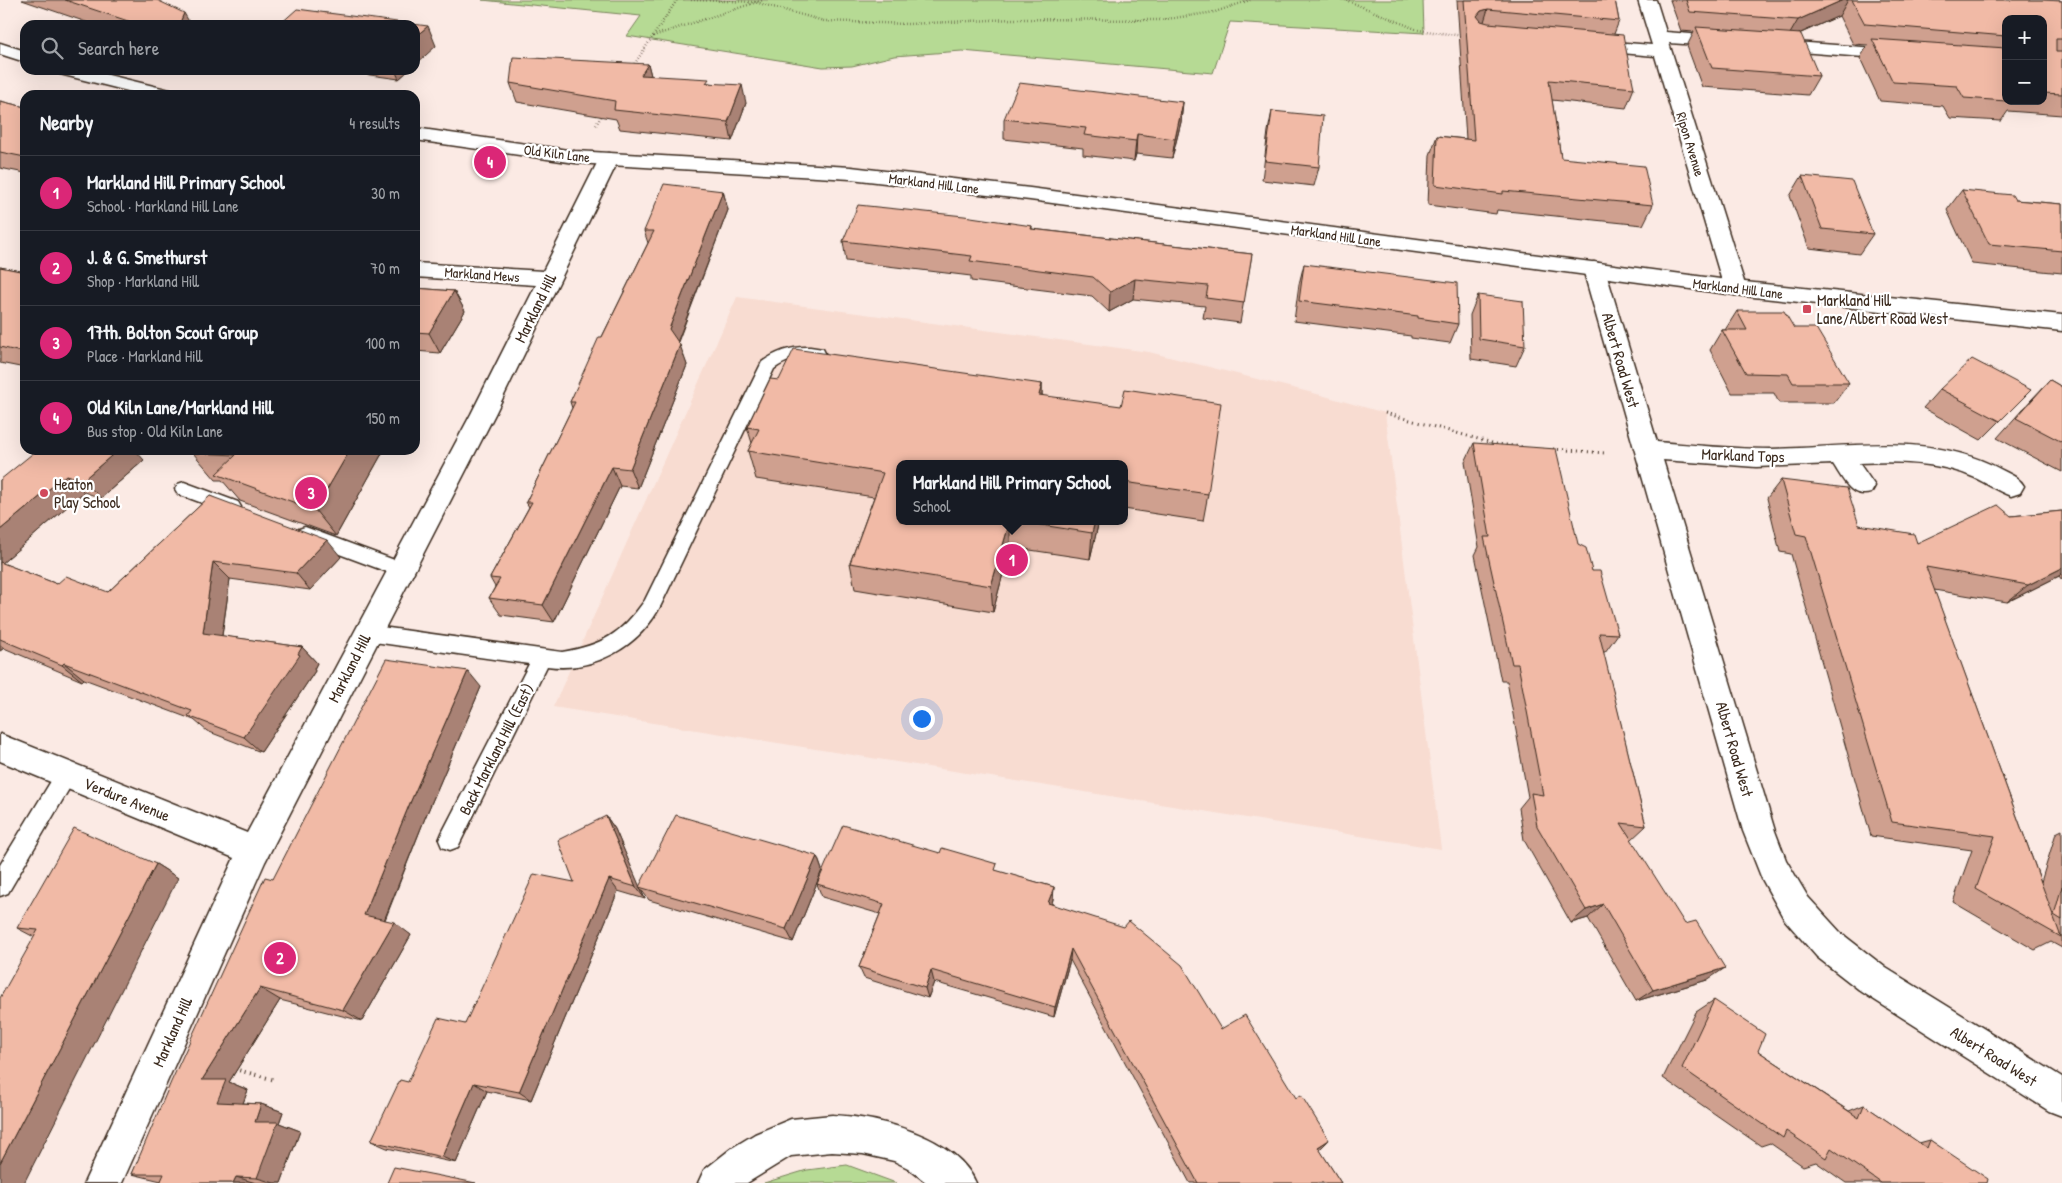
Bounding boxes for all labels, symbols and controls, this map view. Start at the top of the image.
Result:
map controls [2002,15,2047,105]
button: + [2002,15,2047,60]
search box [20,20,420,75]
icon: search [38,34,66,62]
text: Search here [78,35,159,61]
button: − [2002,60,2047,105]
text: Nearby [40,108,93,137]
street label: Ripon Avenue [1671,110,1710,179]
text: 4 results [349,112,400,134]
street label: Old Kiln Lane [523,140,592,167]
pin: 4 [474,143,506,181]
street label: Markland Hill Lane [888,168,981,198]
text: Markland Hill Primary School [87,169,285,195]
text: 1 [53,182,59,204]
text: 30 m [371,182,400,204]
text: School · Markland Hill Lane [87,195,239,217]
street label: Markland Hill Lane [1290,219,1383,251]
text: J. & G. Smethurst [87,244,207,270]
text: 2 [52,257,60,279]
text: 70 m [370,257,400,279]
street label: Markland Mews [444,262,520,286]
text: Shop · Markland Hill [87,270,199,292]
street label: Markland Hill [509,270,561,346]
street label: Markland Hill Lane [1692,273,1785,303]
place label: Markland Hill Lane/Albert Road West [1817,289,1948,329]
marker: Markland Hill Lane/Albert Road West [1801,303,1813,315]
street label: Albert Road West [1597,310,1645,411]
text: 17th. Bolton Scout Group [87,319,258,345]
text: 3 [52,332,60,354]
text: 100 m [365,332,400,354]
text: Place · Markland Hill [87,345,203,367]
text: Old Kiln Lane/Markland Hill [87,394,273,420]
text: 4 [53,407,59,429]
text: 150 m [366,407,400,429]
text: Bus stop · Old Kiln Lane [87,420,223,442]
street label: Markland Tops [1701,443,1785,467]
popup [896,460,1128,525]
text: Markland Hill Primary School [913,469,1111,495]
place label: Heaton Play School [54,473,121,513]
pin: 3 [295,474,327,512]
marker: Heaton Play School [38,487,50,499]
text: School [913,495,951,517]
pin: 1 [996,541,1028,579]
street label: Markland Hill [322,630,376,706]
street label: Back Markland Hill (East) [453,679,539,819]
street label: Albert Road West [1711,699,1759,800]
your location [909,706,935,732]
street label: Verdure Avenue [81,772,174,826]
pin: 2 [264,939,296,977]
street label: Markland Hill [147,994,197,1070]
street label: Albert Road West [1947,1021,2042,1092]

